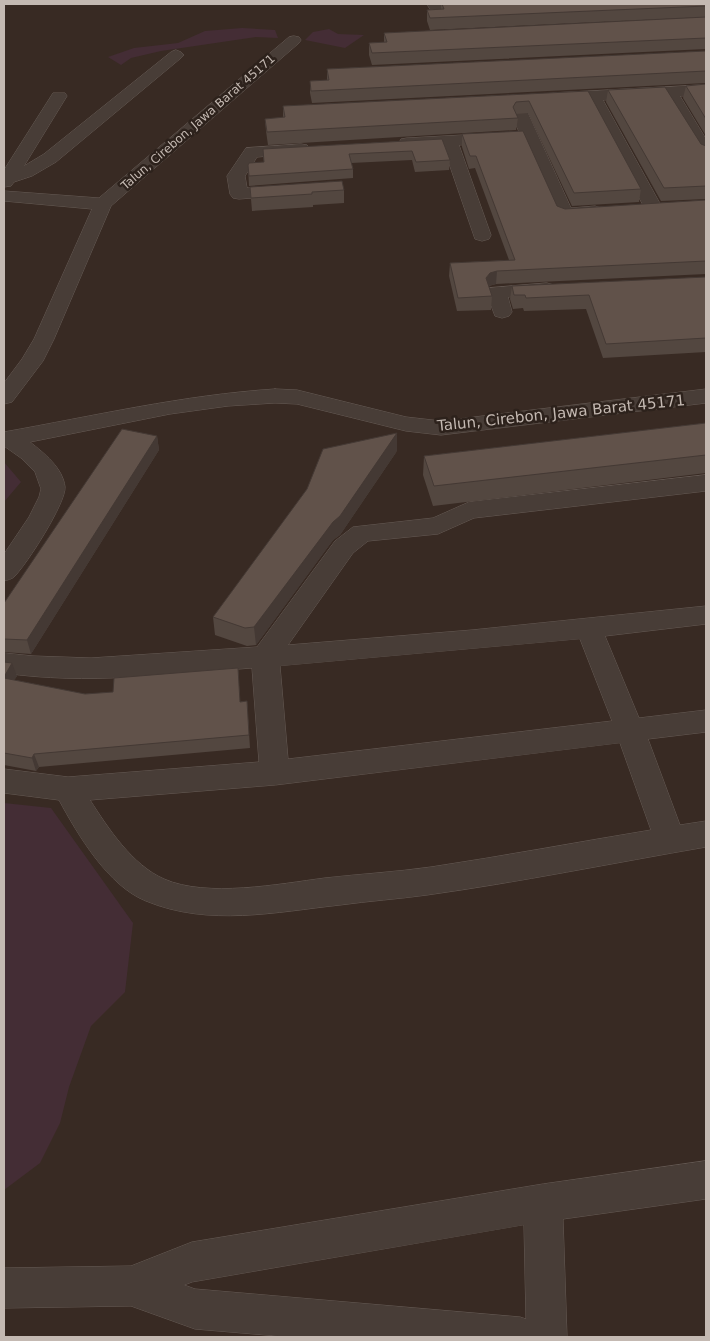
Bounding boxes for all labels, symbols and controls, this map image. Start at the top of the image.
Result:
street label: Talun, Cirebon, Jawa Barat 45171 [117,51,278,193]
street label: Talun, Cirebon, Jawa Barat 45171 [435,391,686,435]

